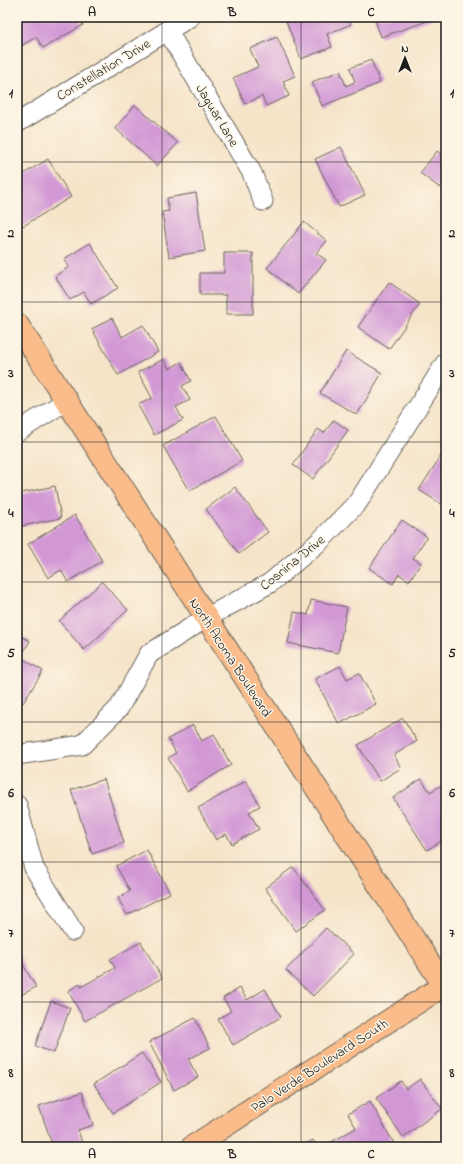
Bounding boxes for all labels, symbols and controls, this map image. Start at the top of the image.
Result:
text: A [88,3,96,22]
text: B [227,3,237,22]
text: C [367,3,375,22]
street label: Constellation Drive [53,34,155,107]
north arrow [385,38,425,78]
text: N [401,41,409,57]
street label: Jaguar Lane [189,80,244,152]
text: 1 [9,84,14,103]
text: 1 [450,84,455,103]
text: 2 [7,224,15,243]
text: 2 [448,224,456,243]
text: 3 [7,364,14,383]
text: 3 [448,364,455,383]
text: 4 [7,504,14,523]
text: 4 [448,504,455,523]
street label: Cosnina Drive [256,530,331,596]
street label: North Acoma Boulevard [183,594,276,722]
text: 5 [7,644,15,663]
text: 5 [448,644,456,663]
text: 6 [7,784,14,803]
text: 6 [448,784,455,803]
text: 7 [8,924,14,943]
text: 7 [449,924,455,943]
street label: Palo Verde Boulevard South [247,1014,393,1119]
text: 8 [8,1064,14,1083]
text: 8 [449,1064,455,1083]
text: A [88,1145,96,1164]
text: B [227,1145,237,1164]
text: C [367,1145,375,1164]

